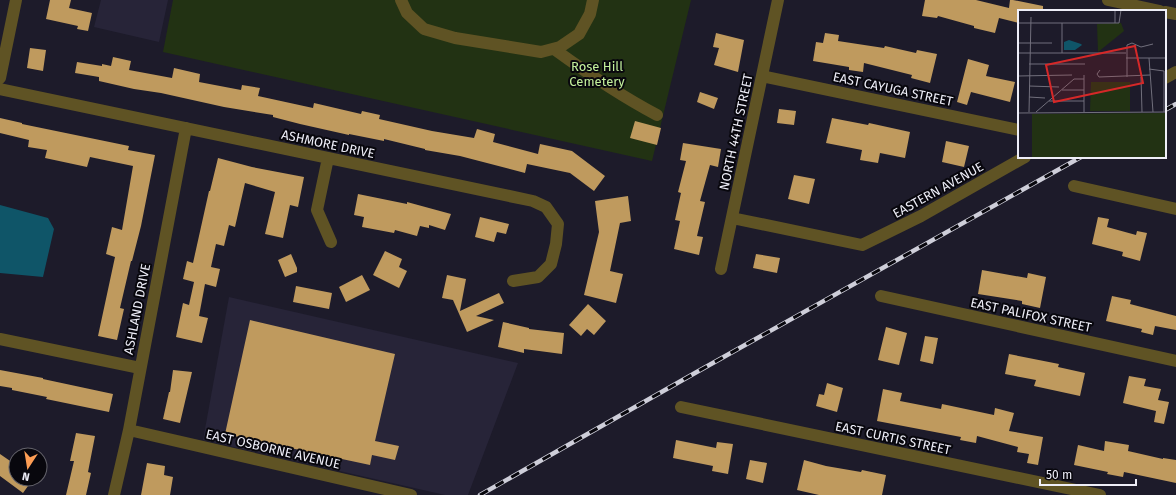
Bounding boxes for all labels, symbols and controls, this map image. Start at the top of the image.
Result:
inset map [1018,10,1166,158]
park label: Rose Hill Cemetery [569,59,625,89]
street label: EAST CAYUGA STREET [832,69,955,109]
street label: NORTH 44TH STREET [716,72,756,192]
street label: ASHMORE DRIVE [280,127,376,161]
street label: EASTERN AVENUE [890,159,986,221]
street label: ASHLAND DRIVE [121,262,153,356]
street label: EAST PALIFOX STREET [969,295,1093,335]
street label: EAST CURTIS STREET [834,418,952,458]
street label: EAST OSBORNE AVENUE [204,426,342,472]
north arrow [8,447,48,487]
scale bar [1040,461,1136,487]
text: 50 m [1046,468,1072,482]
text: N [21,469,31,483]

